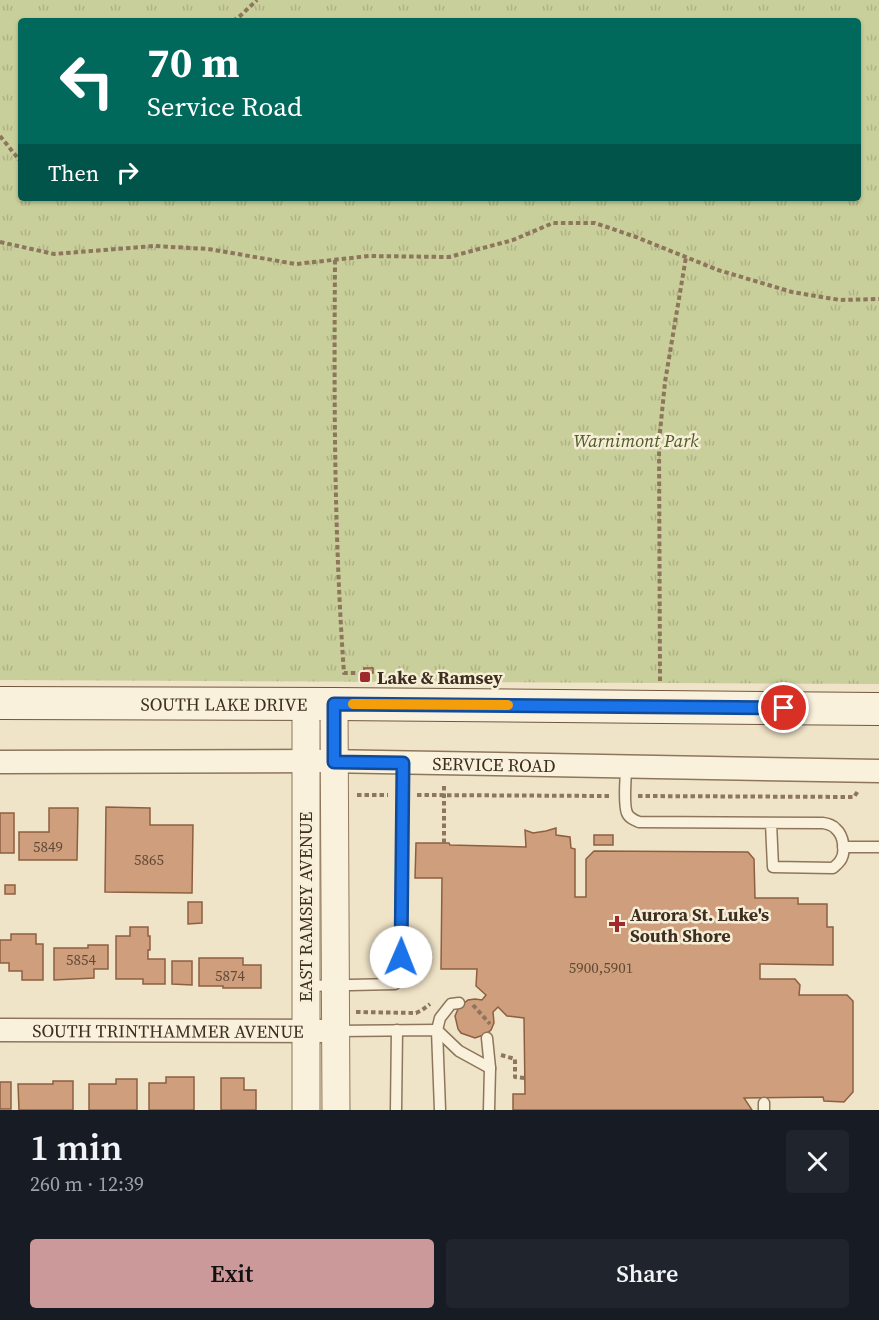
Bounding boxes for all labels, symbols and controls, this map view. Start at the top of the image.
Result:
text: 70 m [147,33,240,91]
icon: left [48,42,126,120]
text: Service Road [147,88,302,125]
icon: right [111,156,144,189]
text: Then [48,158,99,188]
park label: Warnimont Park [573,428,699,453]
place label: Lake & Ramsey [377,665,503,690]
marker: Lake & Ramsey [358,670,372,684]
pin [758,682,809,733]
street label: SOUTH LAKE DRIVE [140,691,308,716]
icon: arrive [767,691,800,724]
street label: SERVICE ROAD [432,750,556,778]
street label: EAST RAMSEY AVENUE [293,812,318,1002]
house number: 5849 [33,836,63,857]
house number: 5865 [134,849,164,870]
place label: Aurora St. Luke's South Shore [630,902,769,948]
marker: Aurora St. Luke's South Shore [608,915,626,933]
position arrow [369,925,433,989]
house number: 5854 [66,949,96,970]
house number: 5900,5901 [569,957,633,978]
house number: 5874 [215,965,245,986]
street label: SOUTH TRINTHAMMER AVENUE [32,1018,304,1043]
text: 1 min [30,1123,122,1172]
button: close [786,1130,849,1193]
text: 260 m · 12:39 [30,1170,144,1198]
button: Exit [30,1239,434,1308]
button: Share [446,1239,849,1308]

